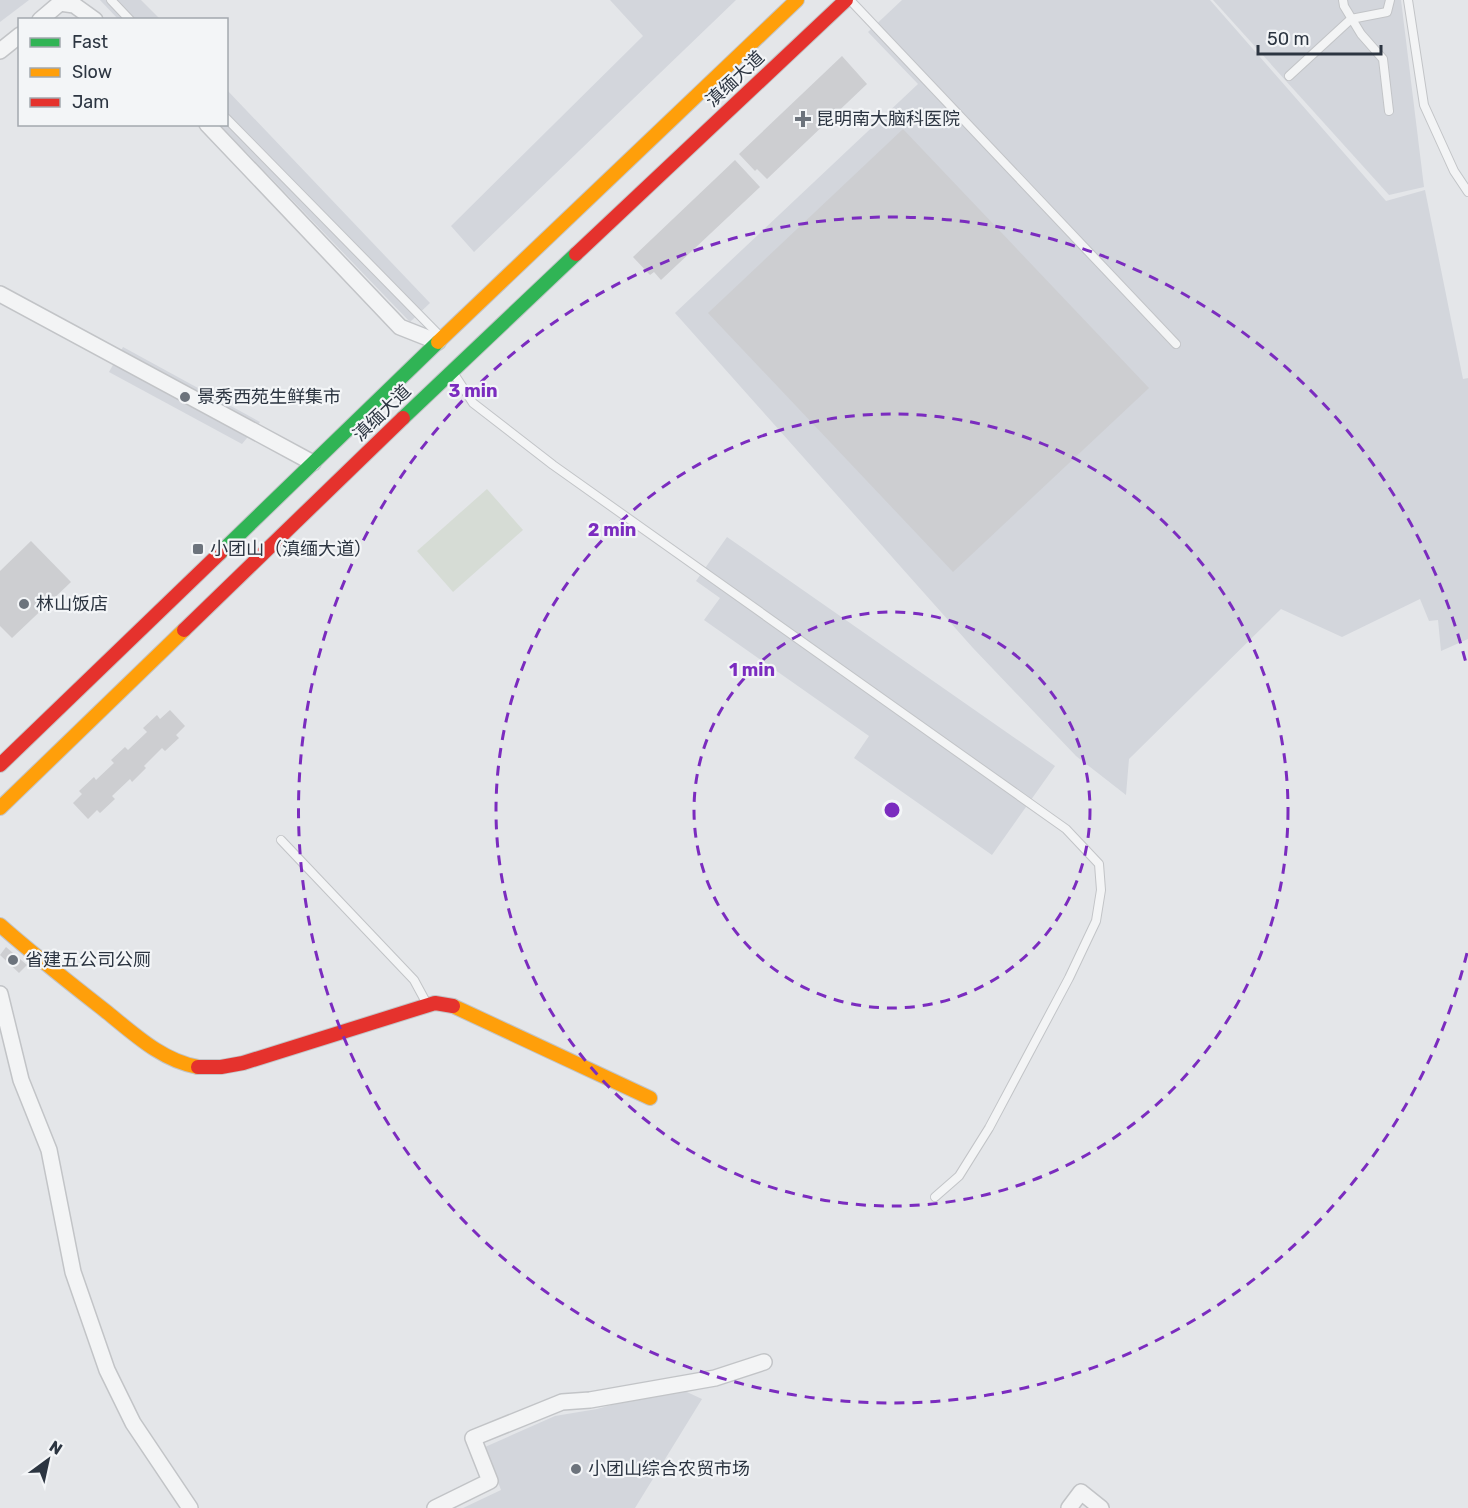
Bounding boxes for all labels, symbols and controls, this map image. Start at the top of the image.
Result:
legend [18,18,228,126]
scale bar [1258,18,1381,56]
text: 50 m [1267,28,1310,50]
text: Fast [72,31,108,53]
street label: 滇缅大道 [701,46,769,112]
text: Slow [72,61,112,83]
text: Jam [72,91,109,113]
place label: 昆明南大脑科医院 [816,108,960,130]
marker: 昆明南大脑科医院 [794,110,812,128]
street label: 滇缅大道 [348,380,416,446]
text: 3 min [449,380,497,402]
place label: 景秀西苑生鲜集市 [197,386,341,408]
marker: 景秀西苑生鲜集市 [178,390,192,404]
text: 2 min [588,519,636,541]
place label: 小团山（滇缅大道） [210,538,372,560]
marker: 小团山（滇缅大道） [191,542,205,556]
place label: 林山饭店 [36,593,108,615]
marker: 林山饭店 [17,597,31,611]
text: 1 min [729,659,775,681]
centre of rings [882,800,902,820]
place label: 省建五公司公厕 [25,949,151,971]
marker: 省建五公司公厕 [6,953,20,967]
north arrow [18,1430,78,1490]
text: N [46,1437,66,1459]
place label: 小团山综合农贸市场 [588,1458,750,1480]
marker: 小团山综合农贸市场 [569,1462,583,1476]

